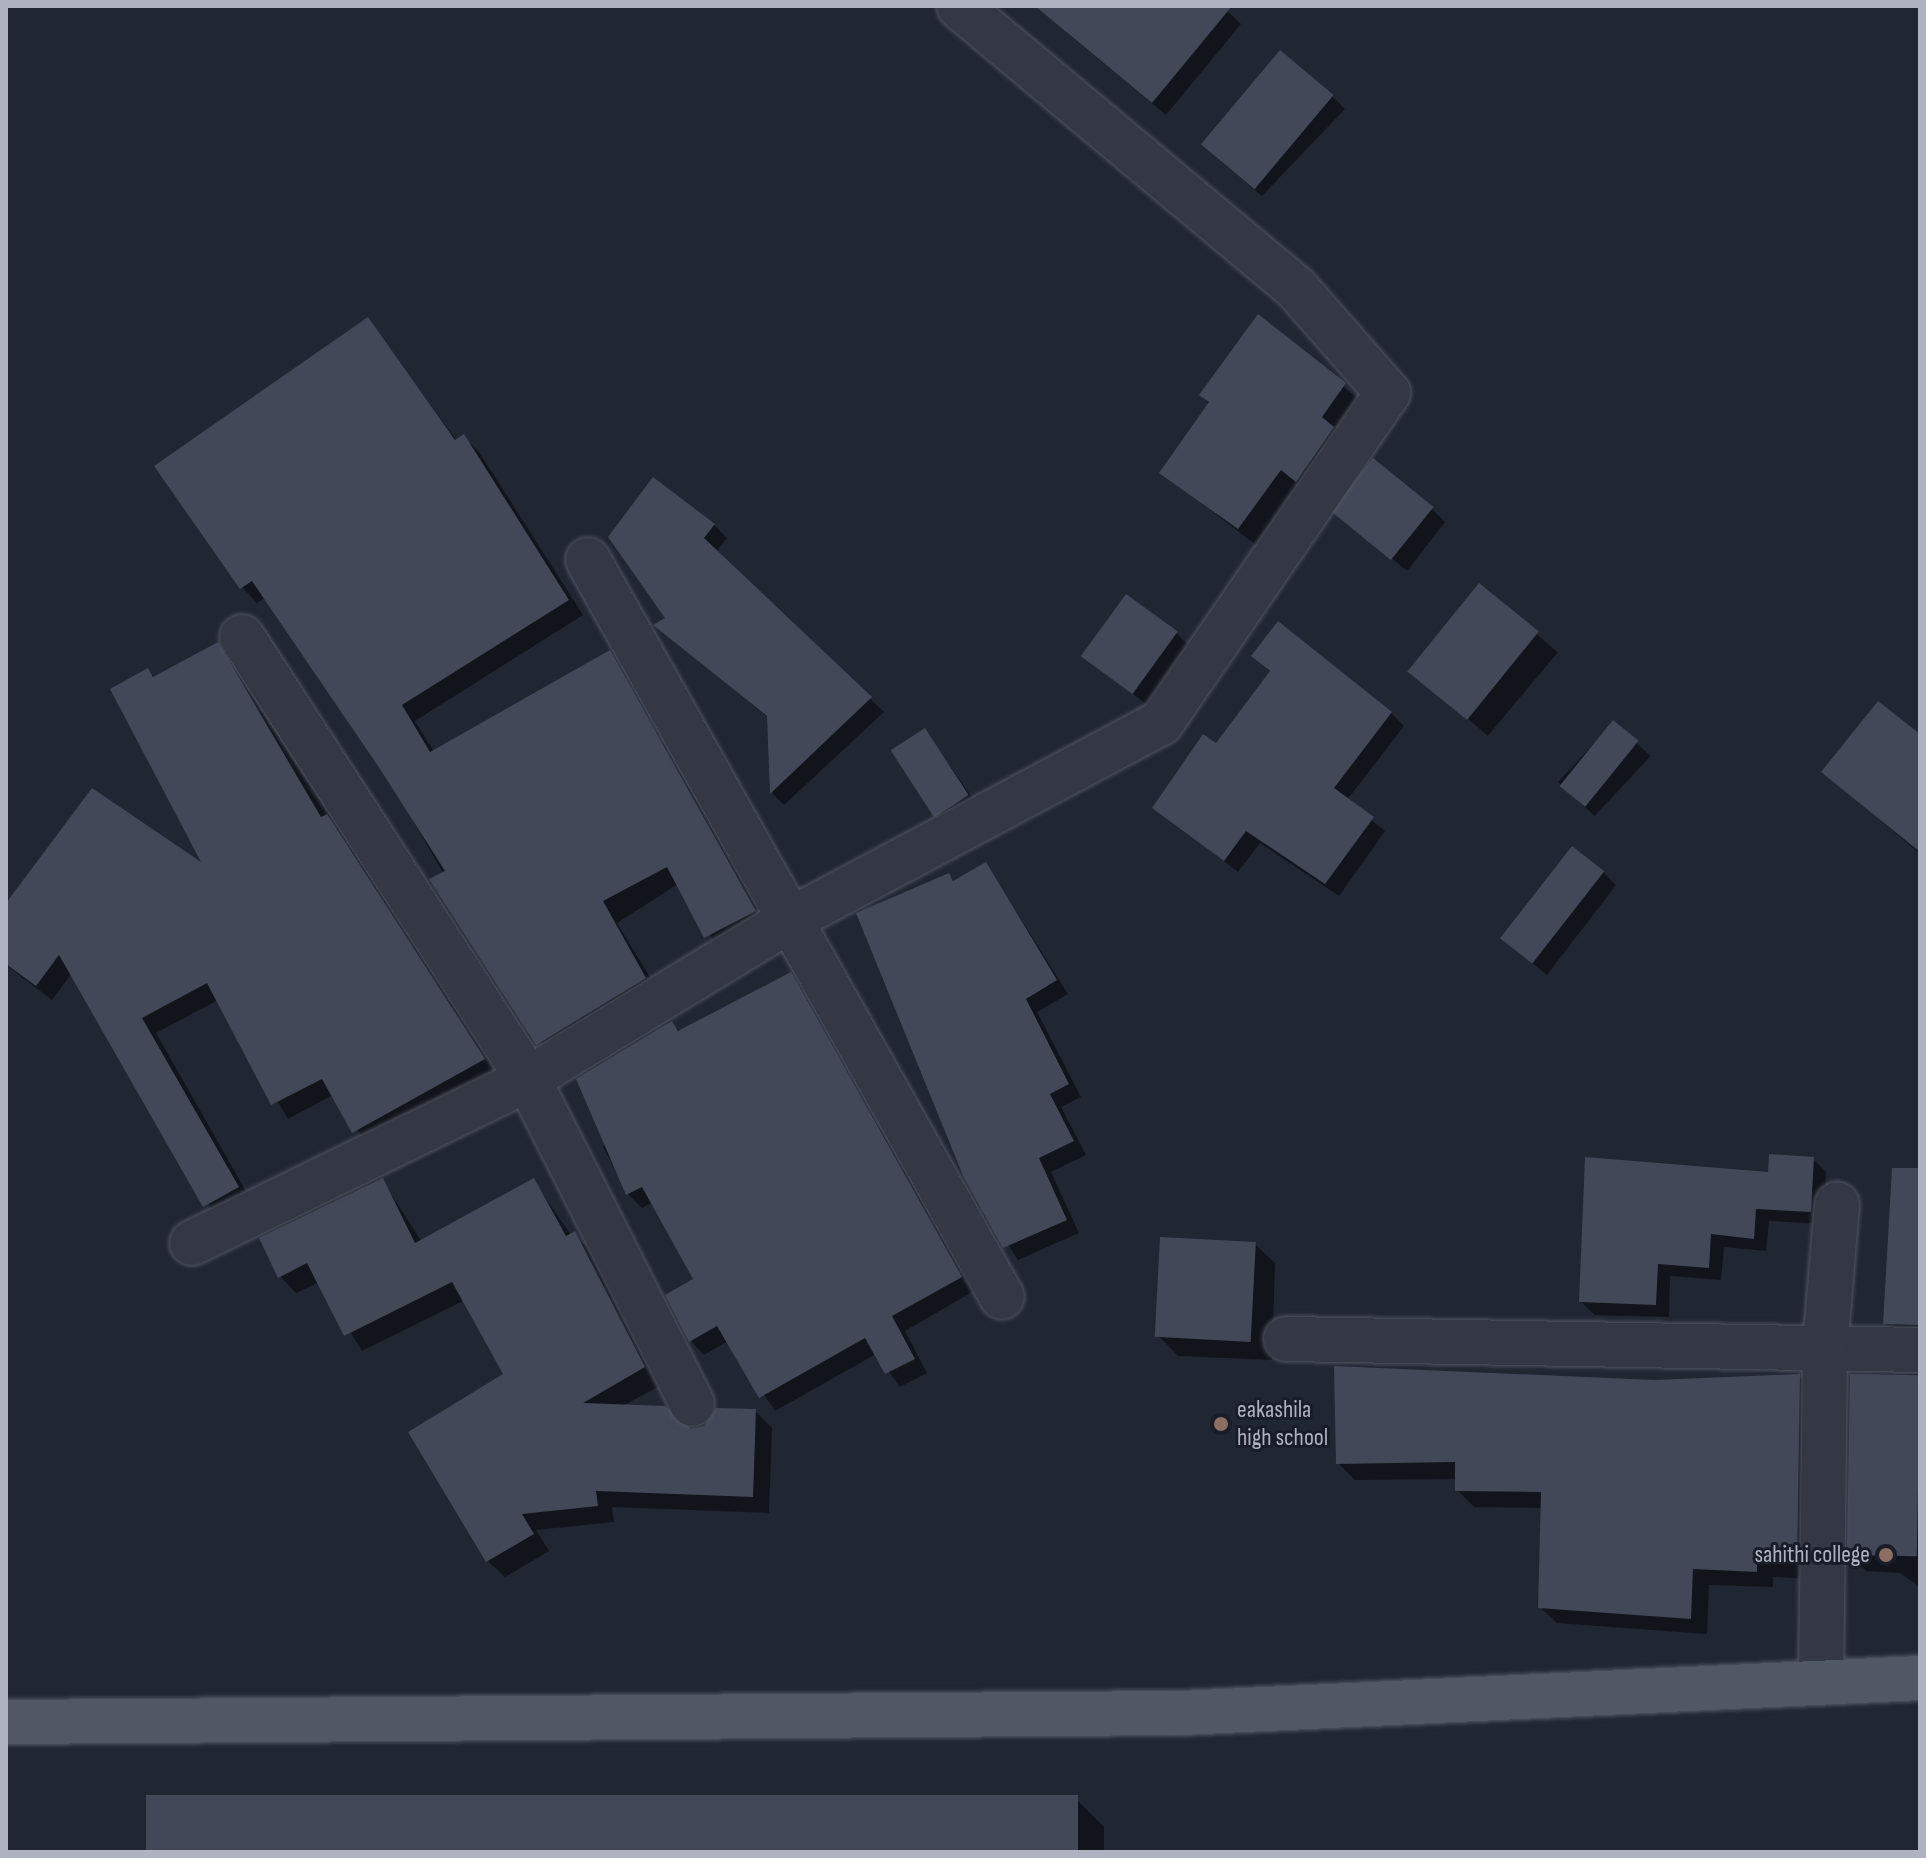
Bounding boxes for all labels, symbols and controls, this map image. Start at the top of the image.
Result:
place label: eakashila high school [1237,1396,1328,1452]
marker: eakashila high school [1212,1415,1230,1433]
place label: sahithi college [1754,1541,1870,1569]
marker: sahithi college [1877,1546,1895,1564]

